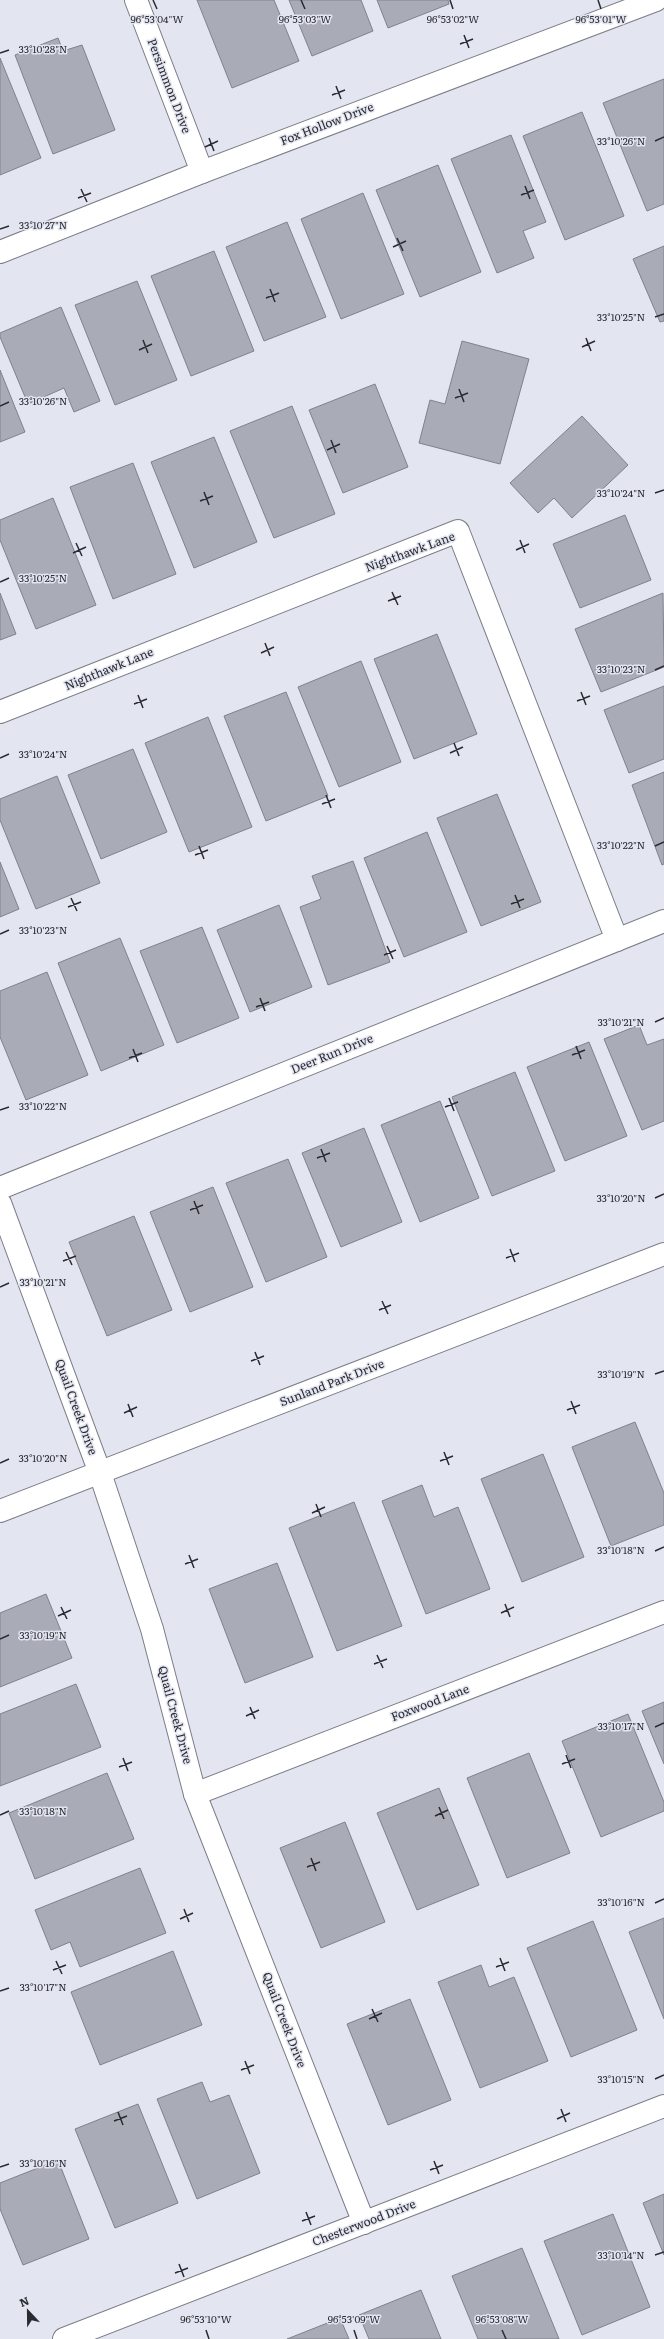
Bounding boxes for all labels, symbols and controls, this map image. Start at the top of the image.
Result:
text: 96°53'04"W [131,11,183,26]
text: 96°53'03"W [279,11,331,26]
text: 96°53'02"W [427,11,479,26]
text: 96°53'01"W [575,11,627,26]
street label: Persimmon Drive [144,36,196,136]
text: 33°10'28"N [19,41,67,56]
street label: Fox Hollow Drive [277,97,376,149]
text: 33°10'26"N [597,133,645,148]
text: 33°10'27"N [19,217,67,232]
text: 33°10'25"N [597,309,645,324]
text: 33°10'26"N [19,393,67,408]
text: 33°10'24"N [597,485,645,500]
street label: Nighthawk Lane [362,526,457,576]
text: 33°10'25"N [19,570,67,585]
street label: Nighthawk Lane [61,642,156,694]
text: 33°10'23"N [597,661,645,676]
text: 33°10'24"N [19,746,67,761]
text: 33°10'22"N [597,837,645,852]
text: 33°10'23"N [19,922,67,937]
text: 33°10'21"N [597,1014,645,1029]
street label: Deer Run Drive [288,1028,375,1078]
text: 33°10'22"N [19,1098,67,1113]
text: 33°10'20"N [596,1190,646,1205]
text: 33°10'21"N [19,1274,67,1289]
street label: Sunland Park Drive [277,1354,387,1410]
street label: Quail Creek Drive [51,1356,103,1457]
text: 33°10'19"N [597,1366,645,1381]
text: 33°10'20"N [18,1450,68,1465]
text: 33°10'18"N [597,1542,645,1557]
text: 33°10'19"N [19,1627,67,1642]
street label: Quail Creek Drive [154,1664,198,1766]
street label: Foxwood Lane [388,1679,471,1725]
text: 33°10'17"N [597,1718,645,1733]
text: 33°10'18"N [19,1803,67,1818]
text: 33°10'16"N [597,1894,645,1909]
street label: Quail Creek Drive [258,1969,311,2070]
text: 33°10'17"N [19,1979,67,1994]
text: 33°10'15"N [597,2071,645,2086]
text: 33°10'16"N [19,2155,67,2170]
street label: Chesterwood Drive [309,2194,418,2250]
text: 33°10'14"N [597,2247,645,2262]
north arrow [8,2291,48,2331]
text: N [17,2292,31,2310]
text: 96°53'10"W [180,2311,232,2326]
text: 96°53'09"W [328,2311,380,2326]
text: 96°53'08"W [476,2311,528,2326]

